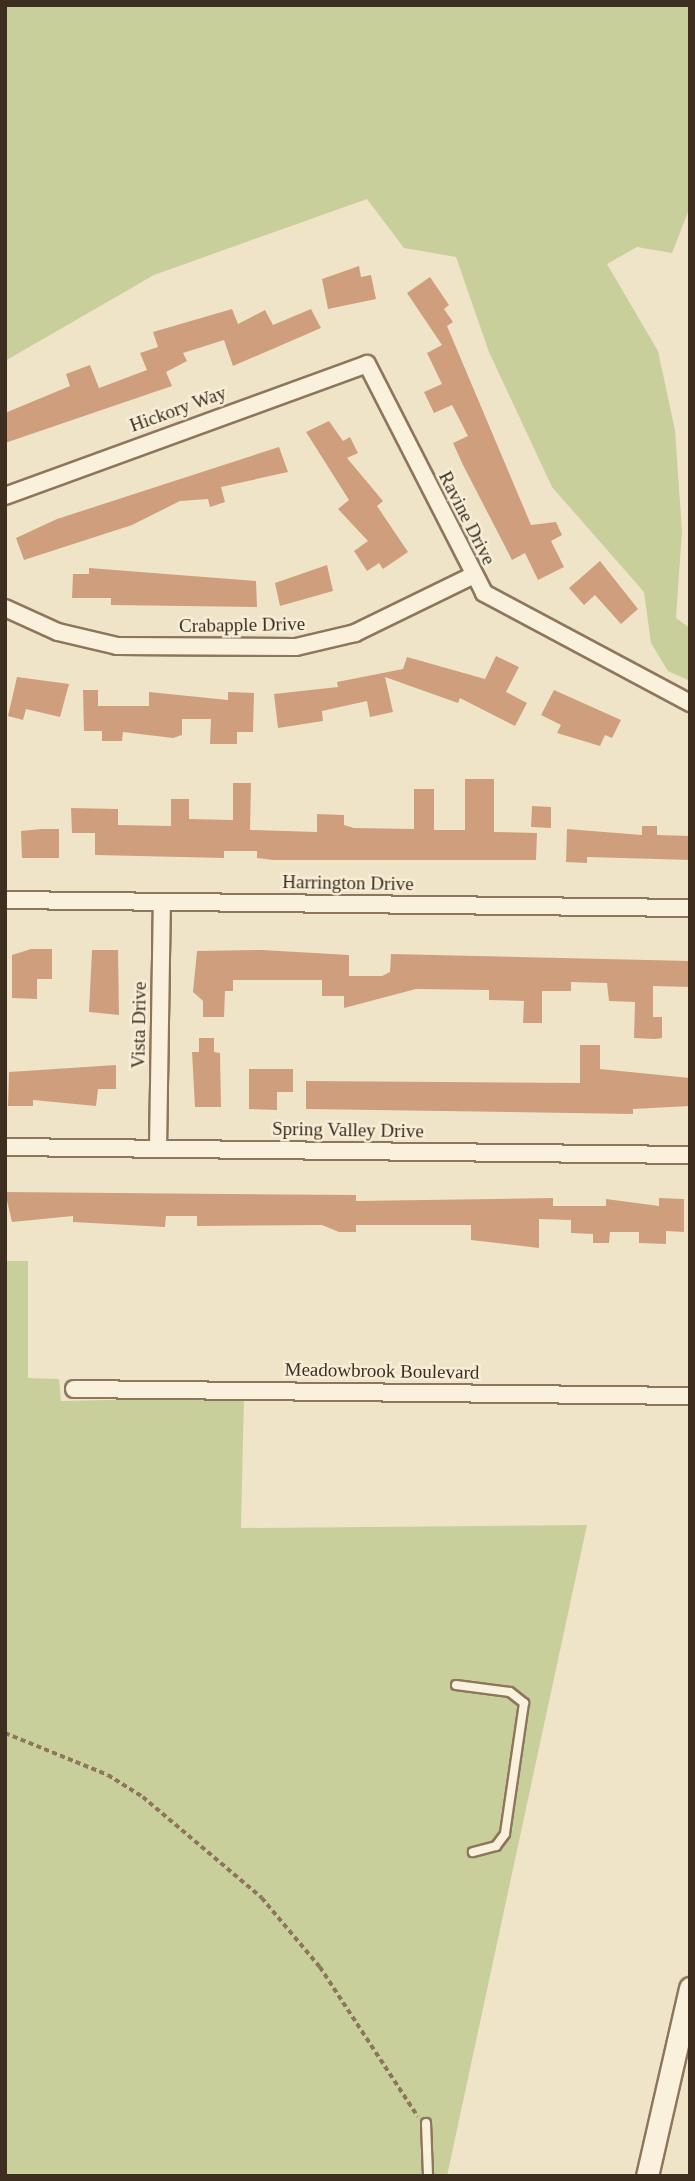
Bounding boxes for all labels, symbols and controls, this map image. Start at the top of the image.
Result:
street label: Hickory Way [126,381,230,437]
street label: Ravine Drive [434,467,500,569]
street label: Crabapple Drive [179,613,305,637]
street label: Harrington Drive [282,870,414,896]
street label: Vista Drive [127,981,151,1069]
street label: Spring Valley Drive [272,1117,424,1143]
street label: Meadowbrook Boulevard [284,1358,480,1384]

